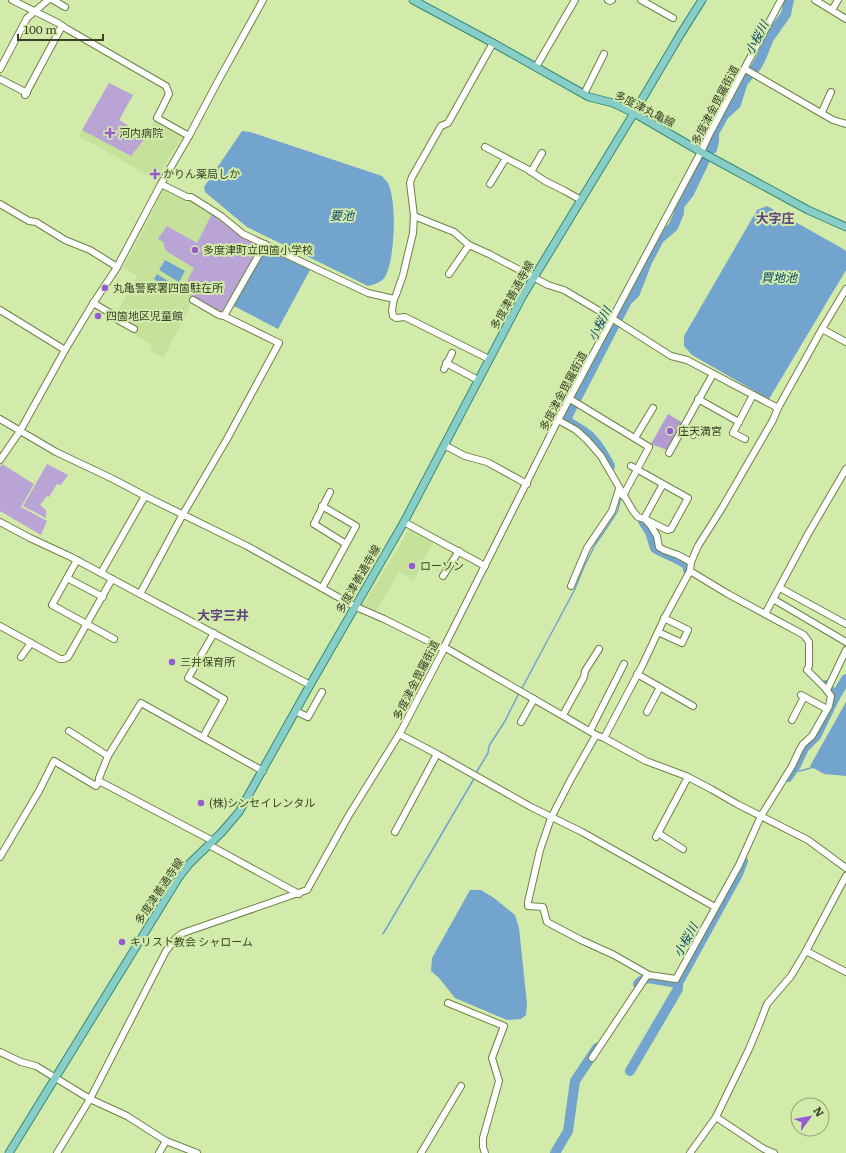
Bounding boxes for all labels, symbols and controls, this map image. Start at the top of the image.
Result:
scale bar [18,16,103,42]
water label: 小桜川 [740,16,773,58]
text: 100 m [24,20,57,38]
street label: 多度津金毘羅街道 [686,62,742,147]
street label: 多度津丸亀線 [612,86,678,130]
place label: 河内病院 [119,124,163,140]
marker: 河内病院 [104,127,116,139]
place label: かりん薬局しか [163,165,240,181]
marker: かりん薬局しか [150,169,160,179]
water label: 要池 [330,206,355,224]
district label: 大字庄 [755,208,795,227]
place label: 多度津町立四箇小学校 [203,241,313,257]
marker: 多度津町立四箇小学校 [190,245,200,255]
street label: 多度津善通寺線 [485,257,537,332]
water label: 買地池 [761,268,798,286]
place label: 丸亀警察署四箇駐在所 [113,279,224,295]
marker: 丸亀警察署四箇駐在所 [100,283,110,293]
water label: 小桜川 [583,302,616,344]
place label: 四箇地区児童館 [106,307,183,323]
marker: 四箇地区児童館 [93,311,103,321]
street label: 多度津金毘羅街道 [534,348,590,433]
place label: 庄天満宮 [678,422,722,438]
marker: 庄天満宮 [665,426,675,436]
street label: 多度津善通寺線 [331,541,383,616]
place label: ローソン [420,557,464,573]
marker: ローソン [407,561,417,571]
district label: 大字三井 [197,605,249,624]
street label: 多度津金毘羅街道 [388,637,442,722]
place label: 三井保育所 [180,653,236,669]
marker: 三井保育所 [167,657,177,667]
place label: (株)シンセイレンタル [209,794,315,810]
marker: (株)シンセイレンタル [196,798,206,808]
street label: 多度津善通寺線 [130,854,186,927]
water label: 小桜川 [669,918,703,960]
place label: キリスト教会 シャローム [130,933,253,949]
marker: キリスト教会 シャローム [117,937,127,947]
north arrow [790,1097,830,1137]
text: N [810,1103,829,1119]

